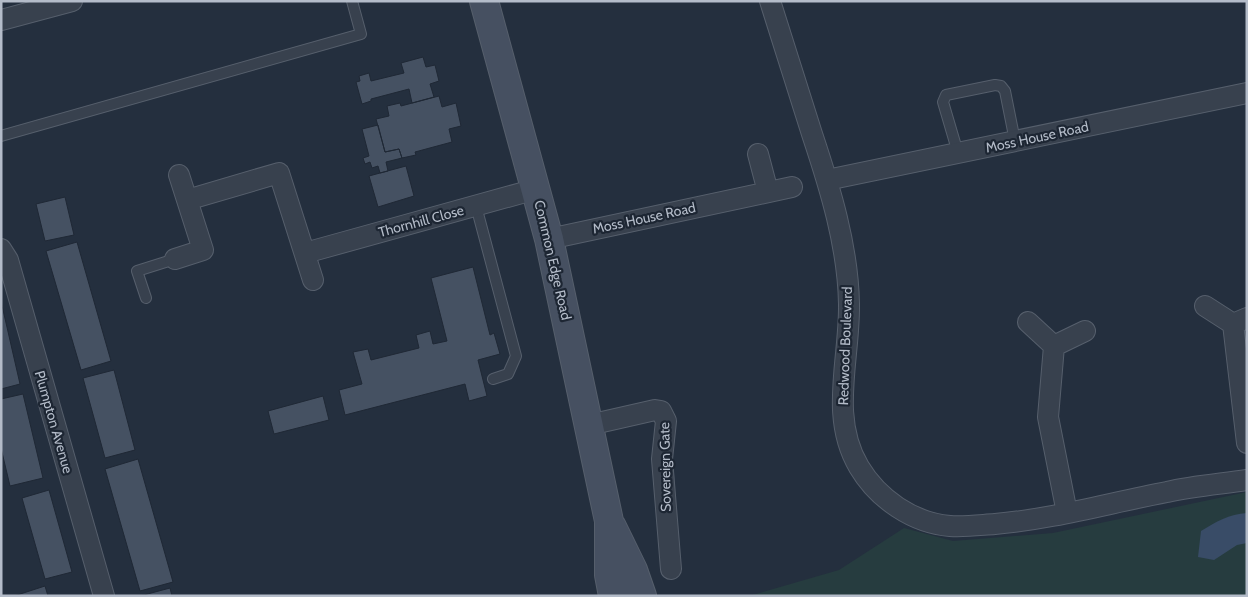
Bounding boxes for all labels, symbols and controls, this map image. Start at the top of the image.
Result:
street label: Moss House Road [984,117,1090,157]
street label: Common Edge Road [530,198,576,322]
street label: Moss House Road [591,198,697,238]
street label: Thornhill Close [376,201,466,241]
street label: Redwood Boulevard [834,286,856,406]
street label: Plumpton Avenue [31,368,77,476]
street label: Sovereign Gate [655,422,675,512]

